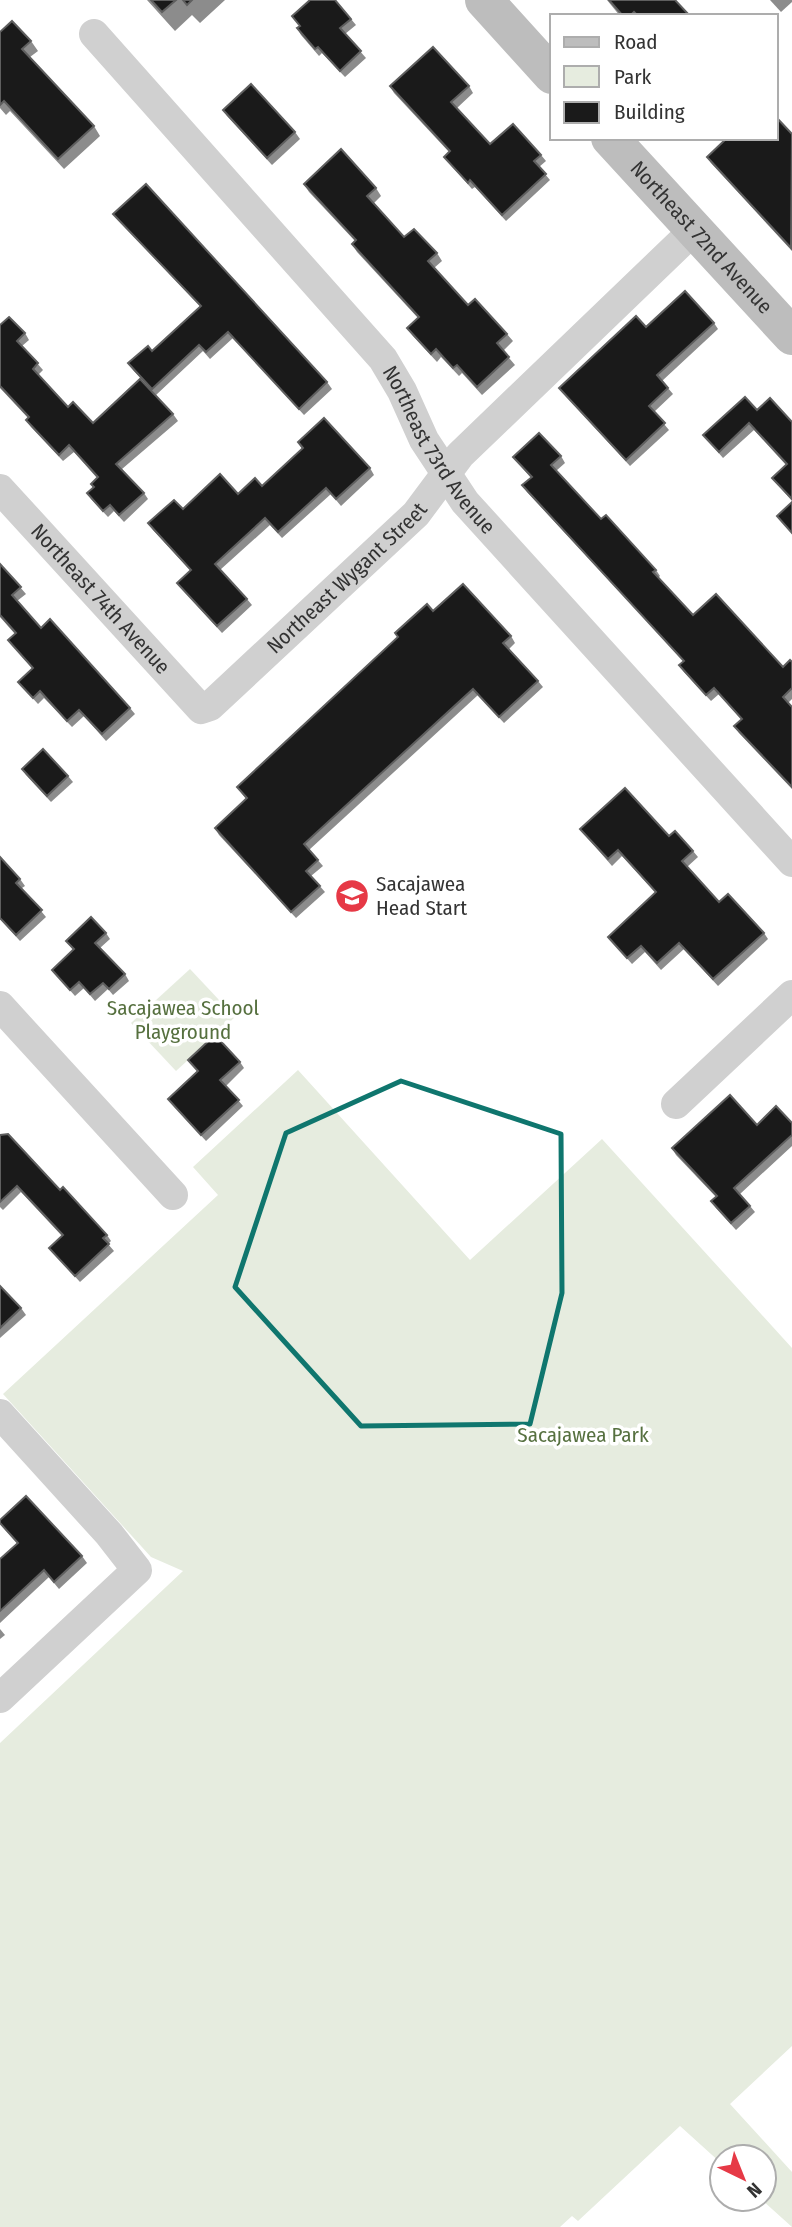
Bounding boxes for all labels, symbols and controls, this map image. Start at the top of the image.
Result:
legend [550,14,778,140]
text: Road [614,29,658,55]
text: Park [614,64,652,90]
text: Building [614,99,685,125]
street label: Northeast 72nd Avenue [625,156,778,319]
street label: Northeast 73rd Avenue [377,361,501,540]
street label: Northeast Wygant Street [262,498,433,659]
street label: Northeast 74th Avenue [25,519,176,679]
place label: Sacajawea Head Start [376,871,467,921]
school or university icon: Sacajawea Head Start [333,877,371,915]
park label: Sacajawea School Playground [107,995,260,1045]
park label: Sacajawea Park [517,1422,649,1448]
north arrow [708,2143,778,2213]
text: N [742,2178,766,2202]

